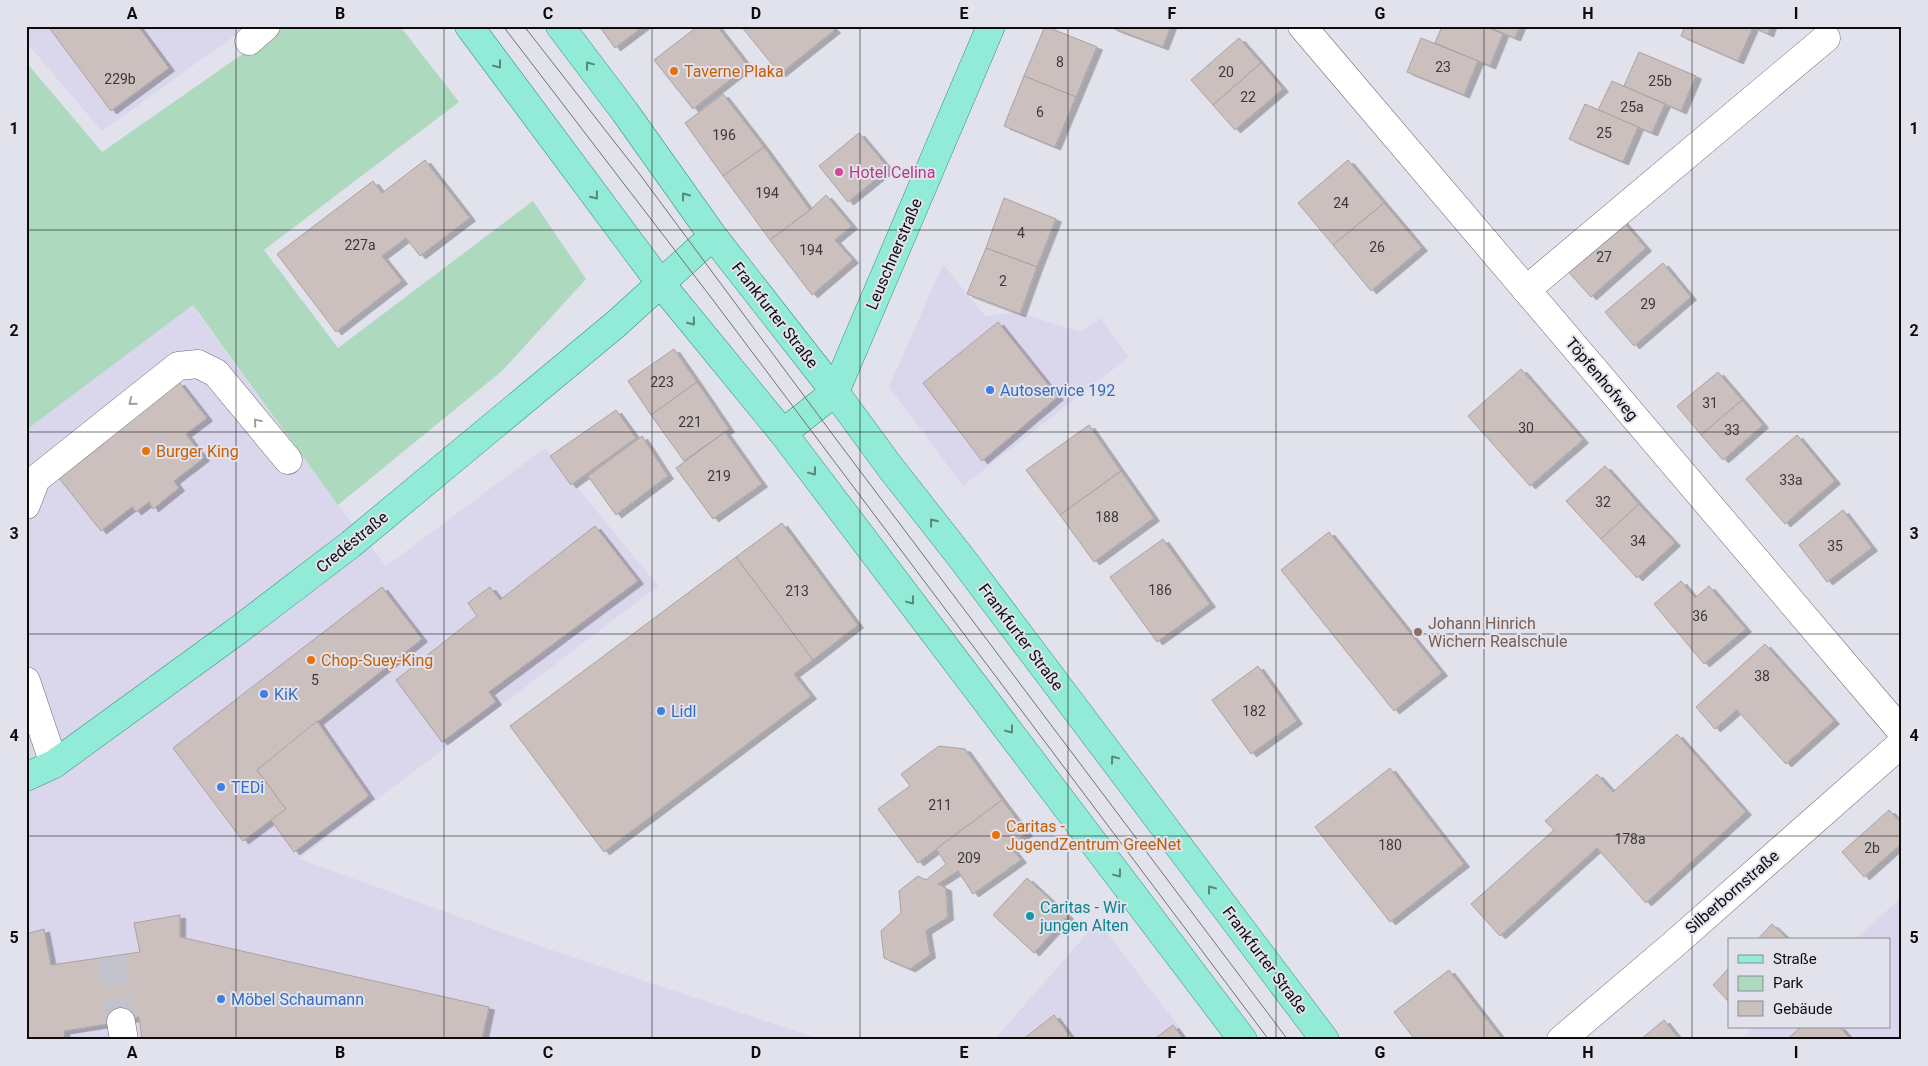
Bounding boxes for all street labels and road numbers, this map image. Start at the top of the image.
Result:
street label: Leuschnerstraße [862,195,926,313]
street label: Frankfurter Straße [728,258,822,372]
street label: Töpfenhofweg [1562,334,1642,424]
street label: Credéstraße [312,507,392,577]
street label: Frankfurter Straße [975,580,1067,694]
street label: Silberbornstraße [1681,846,1783,938]
street label: Frankfurter Straße [1219,903,1311,1017]

